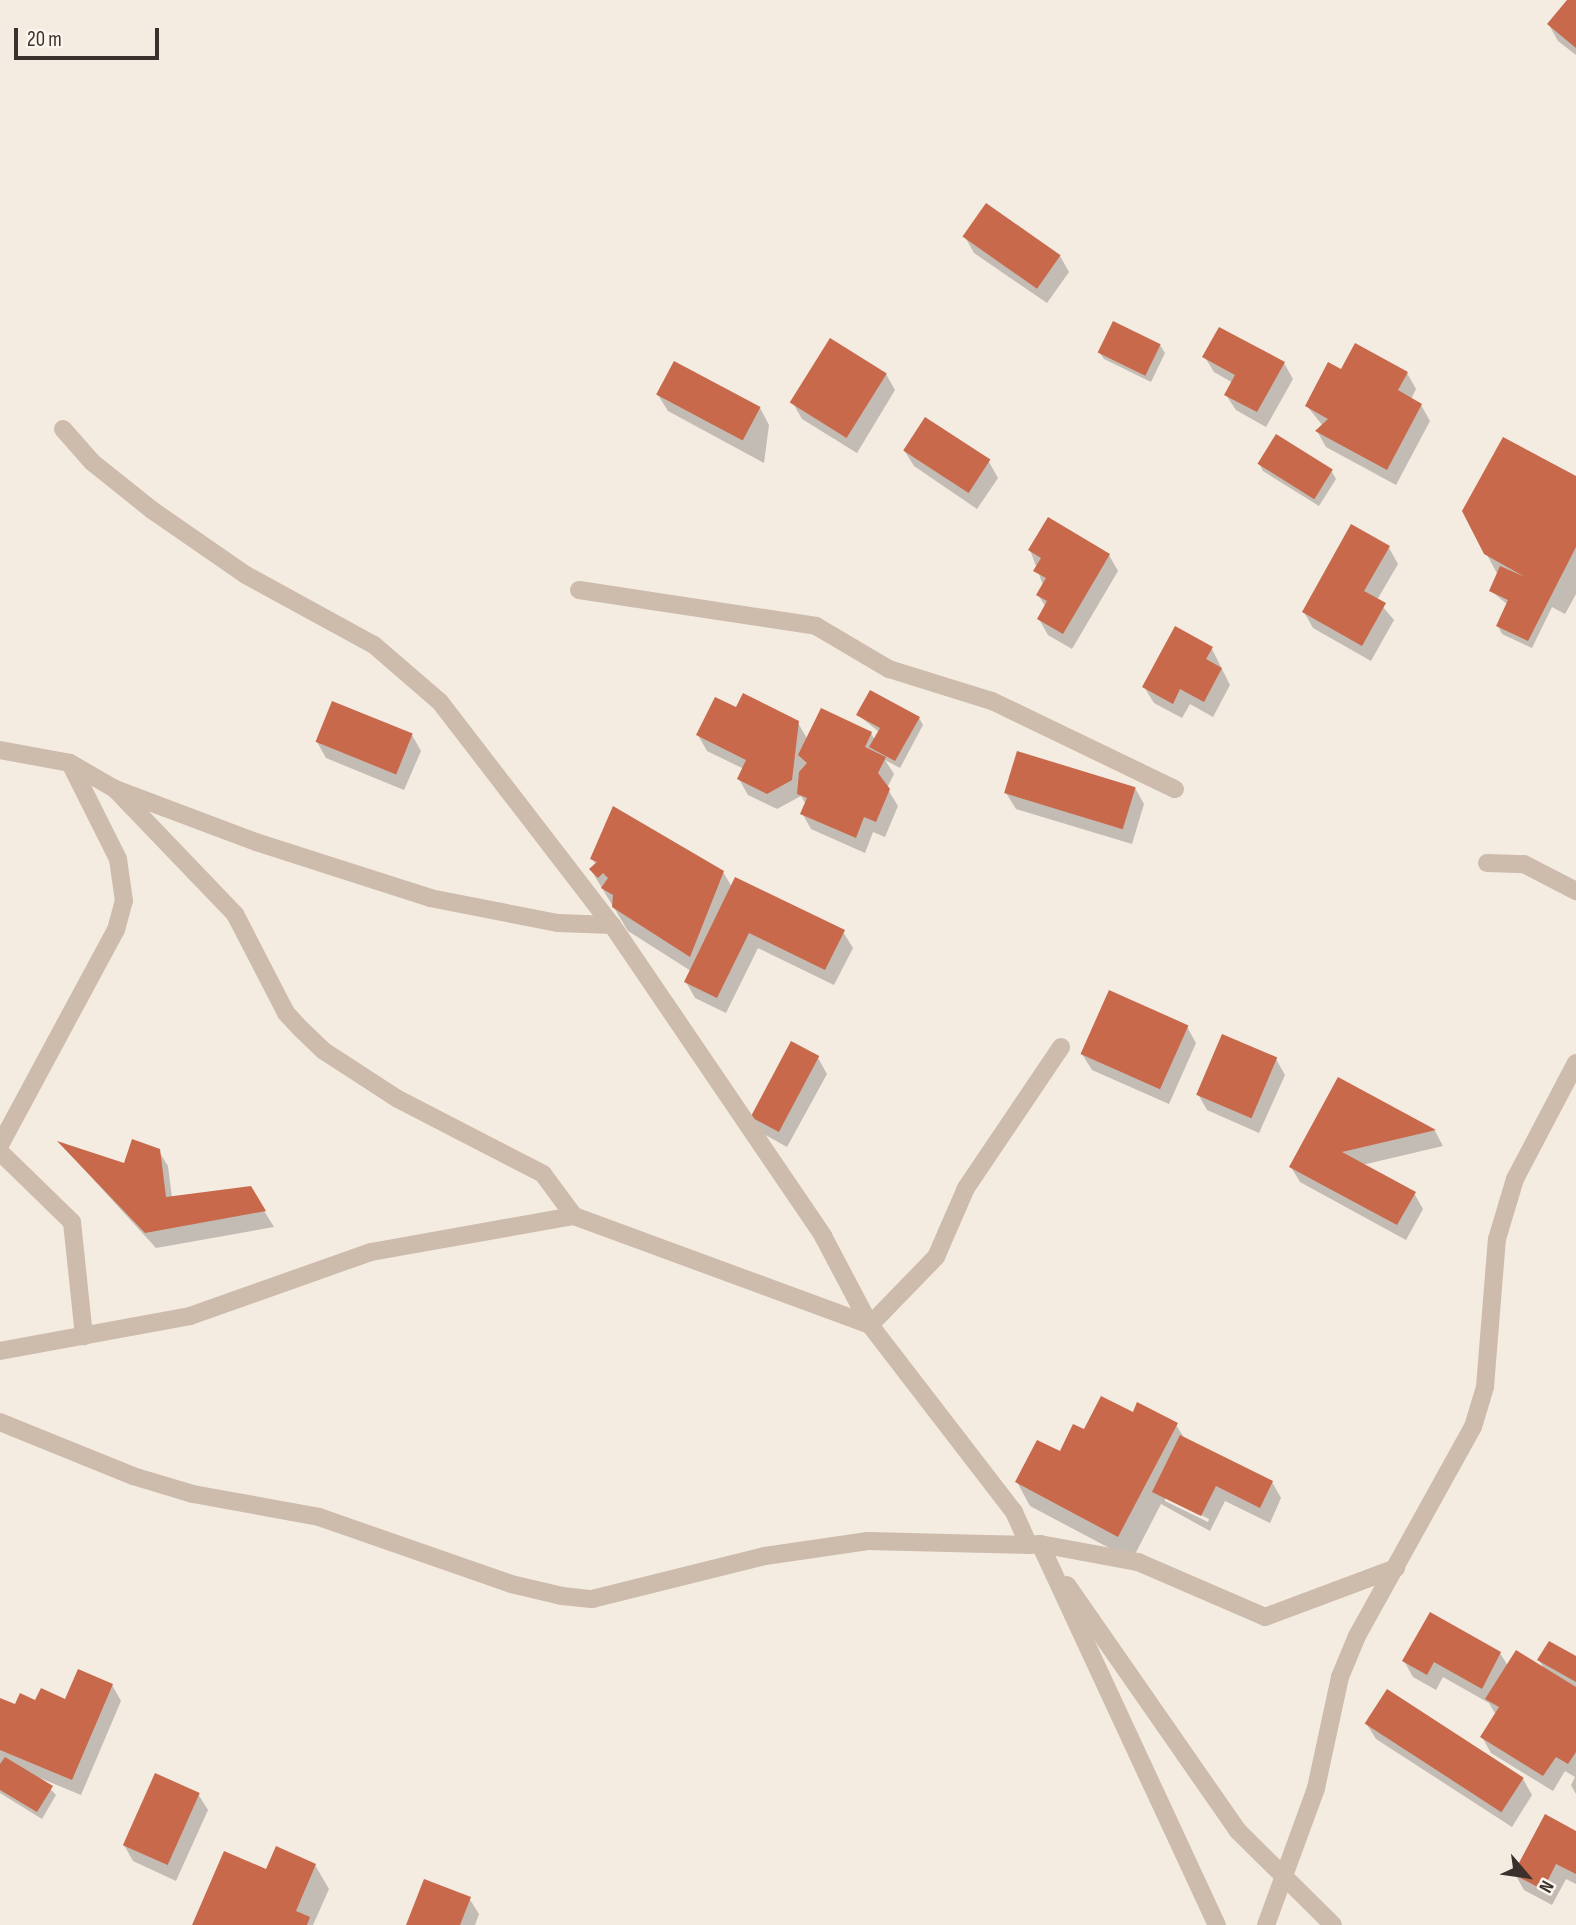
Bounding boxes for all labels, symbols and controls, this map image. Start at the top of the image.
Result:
scale bar [18,14,163,58]
text: 20 m [27,27,62,52]
north arrow [1492,1841,1562,1911]
text: N [1533,1876,1558,1896]

